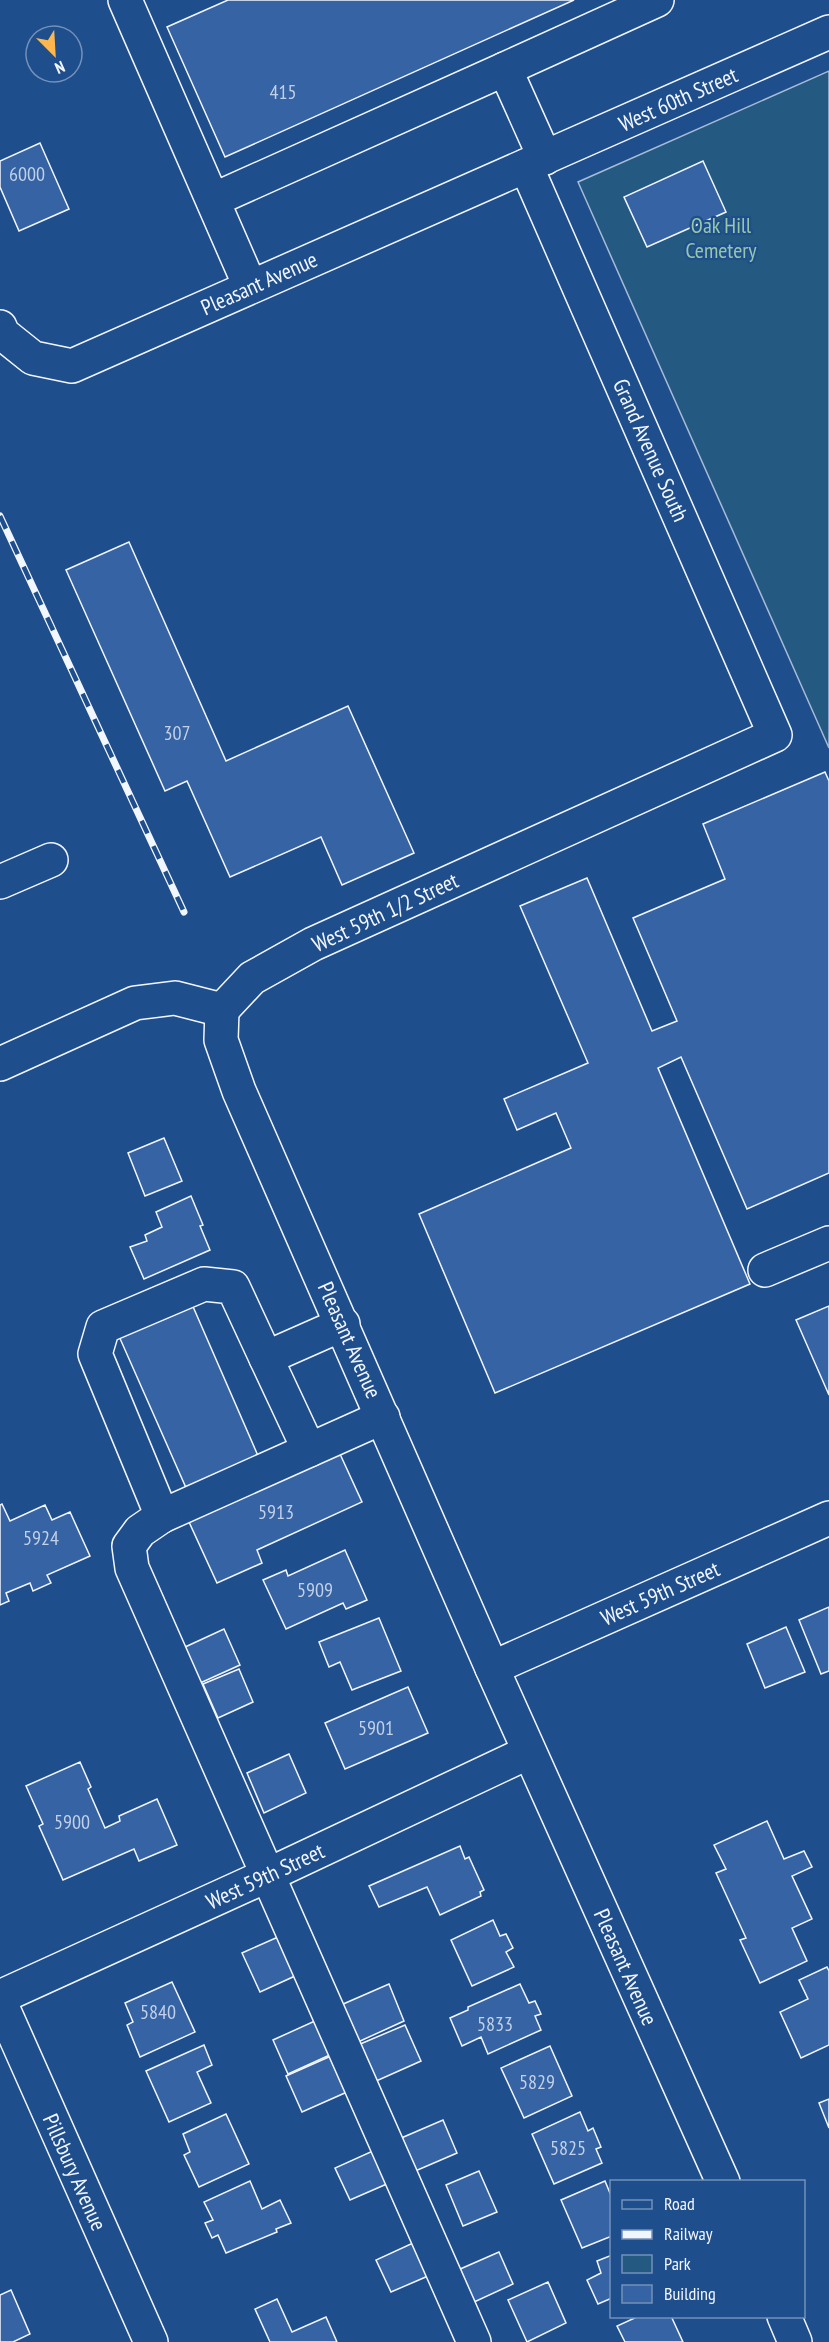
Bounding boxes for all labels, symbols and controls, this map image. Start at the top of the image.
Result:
north arrow [24,24,84,84]
text: N [52,57,68,79]
street label: West 60th Street [614,60,742,138]
house number: 415 [270,79,297,105]
house number: 6000 [9,161,45,187]
park label: Oak Hill Cemetery [685,211,757,264]
street label: Pleasant Avenue [196,245,322,321]
street label: Grand Avenue South [607,374,695,526]
house number: 307 [164,720,191,746]
street label: West 59th 1/2 Street [308,866,462,958]
street label: Pleasant Avenue [312,1277,388,1403]
house number: 5913 [258,1499,294,1525]
house number: 5924 [23,1525,59,1551]
street label: West 59th Street [596,1554,724,1632]
house number: 5909 [297,1577,333,1603]
house number: 5901 [358,1715,394,1741]
house number: 5900 [54,1809,90,1835]
street label: West 59th Street [202,1836,328,1916]
street label: Pleasant Avenue [588,1904,664,2030]
house number: 5840 [140,1999,176,2025]
house number: 5833 [477,2011,513,2037]
house number: 5829 [519,2069,555,2095]
street label: Pillsbury Avenue [37,2109,113,2235]
house number: 5825 [550,2135,586,2161]
legend [610,2180,805,2318]
text: Road [664,2192,695,2215]
text: Railway [664,2222,713,2245]
text: Park [664,2252,691,2275]
text: Building [664,2282,716,2305]

